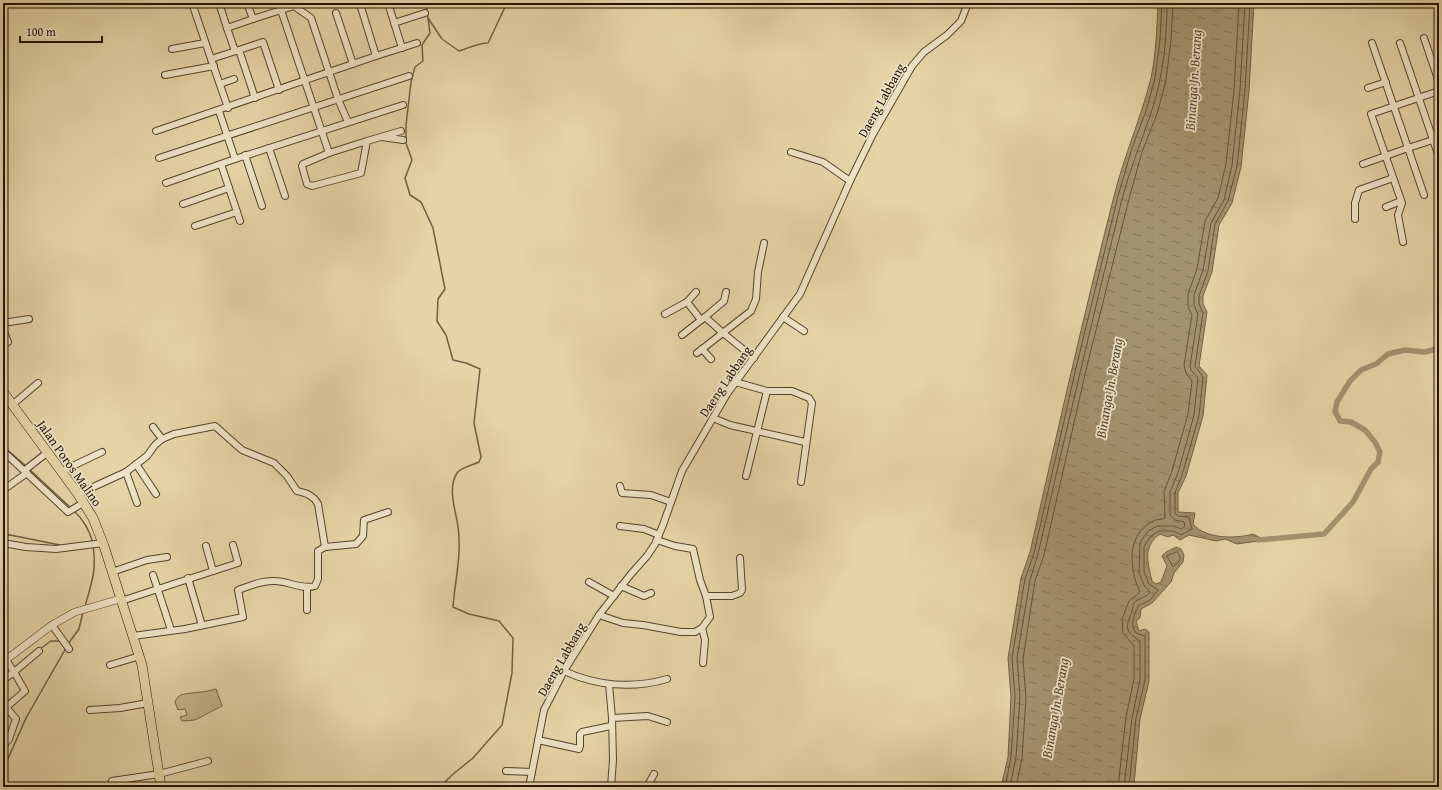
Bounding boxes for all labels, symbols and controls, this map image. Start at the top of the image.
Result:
scale bar [20,18,102,44]
text: 100 m [26,23,56,40]
water label: Binanga Jn. Berang [1179,28,1207,132]
street label: Daeng Labbang [853,59,910,141]
water label: Binanga Jn. Berang [1090,336,1128,441]
street label: Daeng Labbang [694,341,757,421]
street label: Jalan Poros Malino [32,415,107,511]
street label: Daeng Labbang [533,618,591,700]
water label: Binanga Jn. Berang [1036,656,1074,761]

